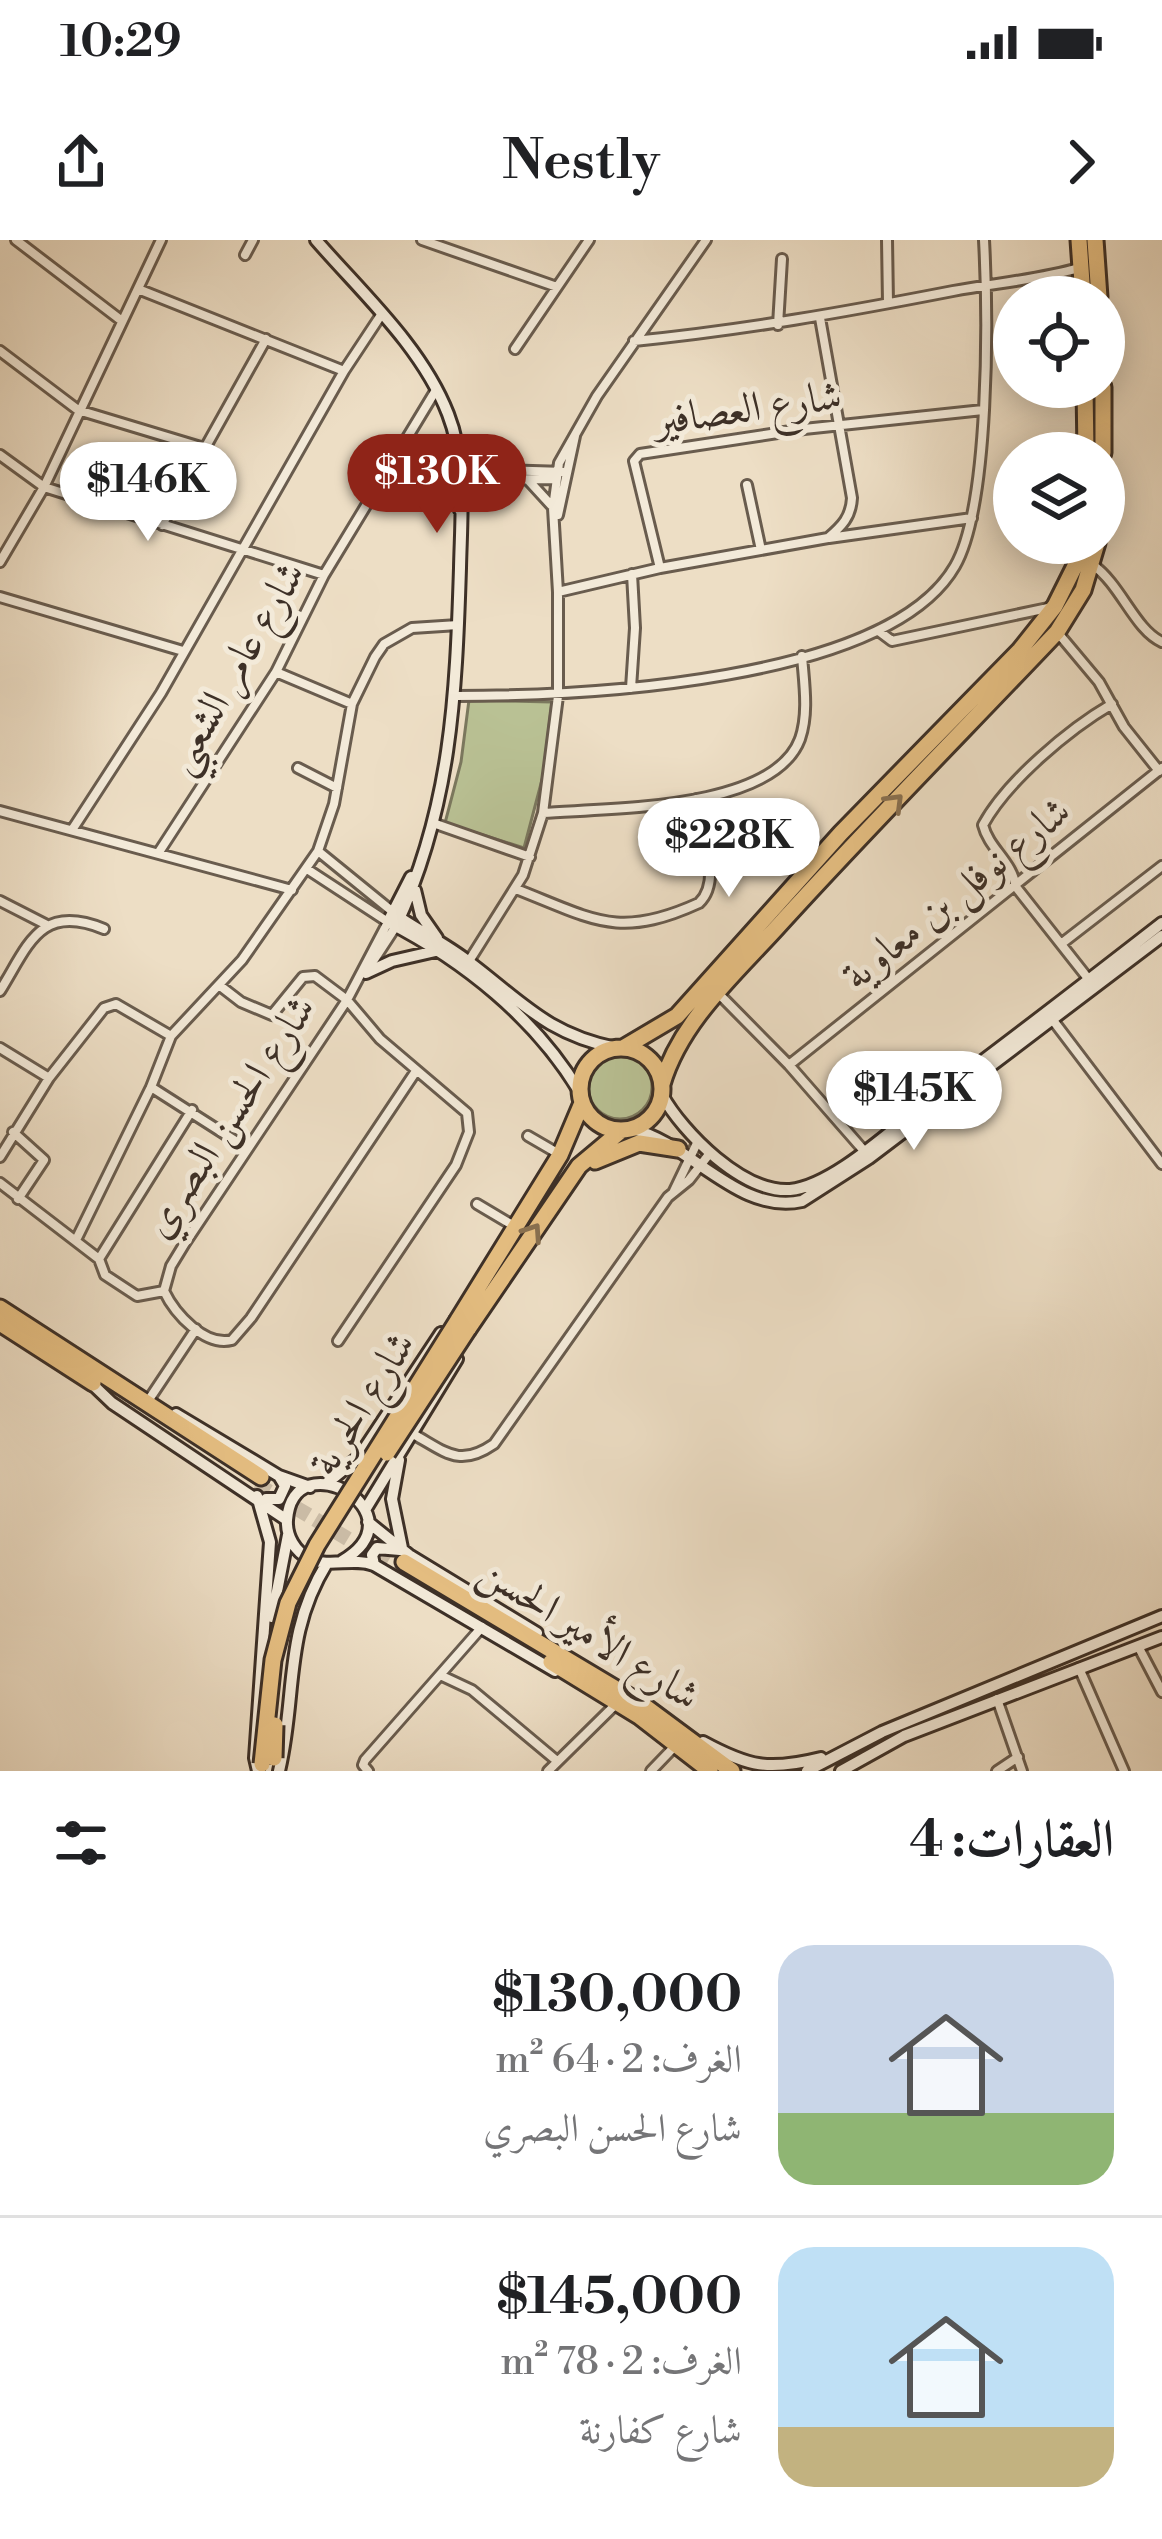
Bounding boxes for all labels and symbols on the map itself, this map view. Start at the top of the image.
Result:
street label: شارع العصافير [647,370,846,456]
pin: $130K [353,434,521,536]
pin: $146K [64,442,232,544]
street label: شارع عامر الشعبي [154,552,328,789]
street label: شارع نوفل بن معاوية [832,786,1087,1008]
one-way arrow [880,794,902,816]
pin: $228K [645,798,813,900]
street label: شارع الحسن البصري [132,986,334,1252]
pin: $145K [830,1051,998,1153]
one-way arrow [519,1223,541,1245]
street label: شارع الحرية [298,1322,434,1490]
street label: شارع الأمير الحسن [465,1542,711,1729]

